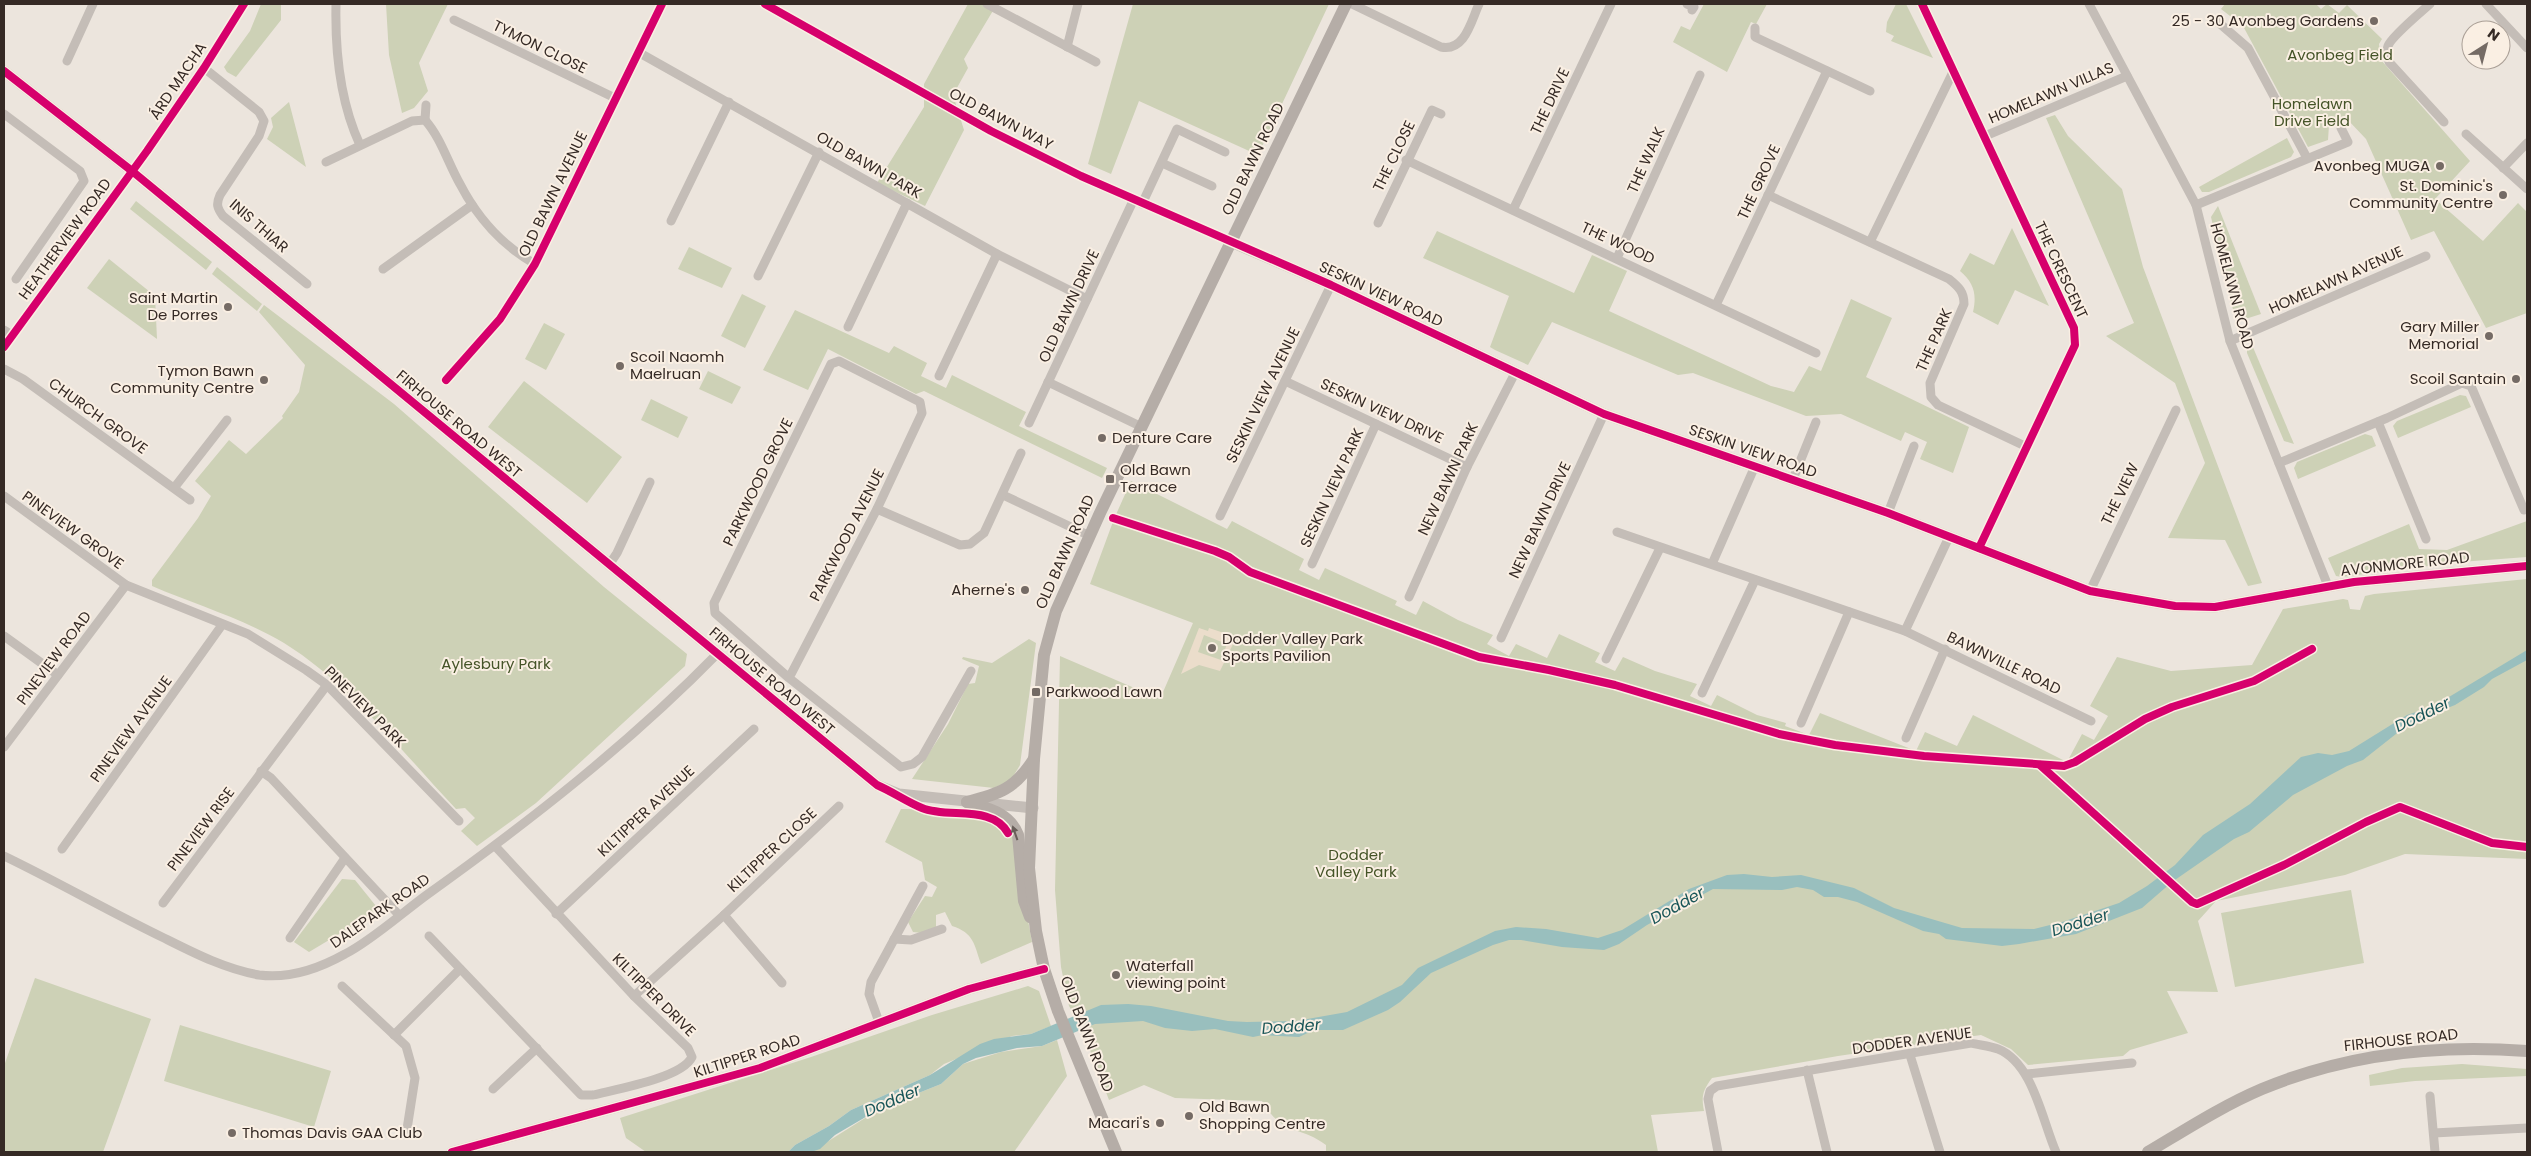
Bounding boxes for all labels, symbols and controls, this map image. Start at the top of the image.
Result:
place label: 25 - 30 Avonbeg Gardens [2172,10,2364,31]
street label: TYMON CLOSE [490,15,591,78]
marker: 25 - 30 Avonbeg Gardens [2368,15,2380,27]
north arrow [2461,20,2511,70]
text: N [2484,23,2504,46]
street label: ÁRD MACHA [144,38,211,123]
park label: Avonbeg Field [2287,44,2393,65]
street label: HOMELAWN VILLAS [1985,57,2117,128]
street label: THE DRIVE [1525,64,1574,138]
street label: OLD BAWN WAY [946,82,1057,155]
park label: Homelawn Drive Field [2272,93,2352,131]
street label: OLD BAWN ROAD [1216,99,1289,219]
street label: THE CLOSE [1367,117,1420,195]
street label: THE WALK [1622,123,1669,196]
street label: OLD BAWN PARK [813,126,926,203]
street label: OLD BAWN AVENUE [513,127,592,260]
street label: THE GROVE [1732,141,1785,223]
place label: Avonbeg MUGA [2314,155,2430,176]
marker: Avonbeg MUGA [2434,160,2446,172]
street label: HEATHERVIEW ROAD [13,174,116,304]
place label: St. Dominic's Community Centre [2349,175,2493,213]
marker: St. Dominic's Community Centre [2497,189,2509,201]
street label: INIS THIAR [225,194,293,257]
street label: THE WOOD [1578,216,1658,269]
street label: THE CRESCENT [2030,218,2093,322]
street label: HOMELAWN ROAD [2205,220,2259,351]
street label: HOMELAWN AVENUE [2265,240,2406,319]
street label: OLD BAWN DRIVE [1033,246,1104,366]
street label: SESKIN VIEW ROAD [1316,256,1447,331]
place label: Saint Martin De Porres [129,287,218,325]
marker: Saint Martin De Porres [222,301,234,313]
street label: THE PARK [1910,305,1957,375]
place label: Gary Miller Memorial [2400,316,2479,354]
street label: SESKIN VIEW AVENUE [1220,323,1305,466]
marker: Gary Miller Memorial [2483,330,2495,342]
place label: Scoil Naomh Maelruan [630,346,724,384]
place label: Tymon Bawn Community Centre [110,360,254,398]
marker: Scoil Naomh Maelruan [614,360,626,372]
street label: FIRHOUSE ROAD WEST [392,365,527,482]
place label: Scoil Santain [2410,368,2506,389]
street label: CHURCH GROVE [45,373,152,459]
street label: SESKIN VIEW DRIVE [1317,373,1447,448]
marker: Scoil Santain [2510,373,2522,385]
marker: Tymon Bawn Community Centre [258,374,270,386]
street label: PARKWOOD GROVE [717,414,798,549]
street label: NEW BAWN PARK [1412,419,1483,539]
street label: SESKIN VIEW ROAD [1686,419,1820,482]
street label: SESKIN VIEW PARK [1295,425,1368,551]
place label: Denture Care [1112,427,1212,448]
marker: Denture Care [1096,432,1108,444]
street label: NEW BAWN DRIVE [1503,458,1576,582]
place label: Old Bawn Terrace [1120,459,1191,497]
street label: THE VIEW [2096,459,2144,528]
street label: PARKWOOD AVENUE [804,465,889,605]
marker: Old Bawn Terrace [1104,473,1116,485]
street label: PINEVIEW GROVE [18,485,128,574]
street label: OLD BAWN ROAD [1030,491,1099,612]
street label: AVONMORE ROAD [2339,546,2471,581]
place label: Aherne's [951,579,1015,600]
marker: Aherne's [1019,584,1031,596]
street label: PINEVIEW ROAD [11,606,96,709]
street label: FIRHOUSE ROAD WEST [705,622,840,739]
street label: BAWNVILLE ROAD [1944,626,2065,699]
place label: Dodder Valley Park Sports Pavilion [1222,628,1363,666]
marker: Dodder Valley Park Sports Pavilion [1206,642,1218,654]
park label: Aylesbury Park [441,653,551,674]
street label: PINEVIEW PARK [320,661,411,752]
street label: PINEVIEW AVENUE [85,671,176,786]
place label: Parkwood Lawn [1046,681,1162,702]
marker: Parkwood Lawn [1030,686,1042,698]
water label: Dodder [2391,691,2455,738]
street label: KILTIPPER AVENUE [593,760,699,861]
street label: PINEVIEW RISE [162,782,239,875]
street label: KILTIPPER CLOSE [722,803,821,897]
one-way arrow [1011,825,1019,840]
park label: Dodder Valley Park [1315,844,1397,882]
street label: DALEPARK ROAD [326,868,434,953]
water label: Dodder [1646,881,1710,930]
water label: Dodder [2049,903,2113,942]
street label: KILTIPPER DRIVE [608,948,701,1041]
place label: Waterfall viewing point [1126,955,1226,993]
marker: Waterfall viewing point [1110,969,1122,981]
street label: OLD BAWN ROAD [1056,973,1119,1095]
water label: Dodder [1261,1013,1322,1040]
street label: DODDER AVENUE [1851,1022,1973,1059]
street label: FIRHOUSE ROAD [2343,1023,2459,1056]
street label: KILTIPPER ROAD [691,1028,803,1083]
water label: Dodder [861,1078,925,1123]
place label: Old Bawn Shopping Centre [1199,1096,1326,1134]
marker: Old Bawn Shopping Centre [1183,1110,1195,1122]
place label: Macari's [1088,1112,1150,1133]
marker: Macari's [1154,1117,1166,1129]
place label: Thomas Davis GAA Club [242,1122,422,1143]
marker: Thomas Davis GAA Club [226,1127,238,1139]

